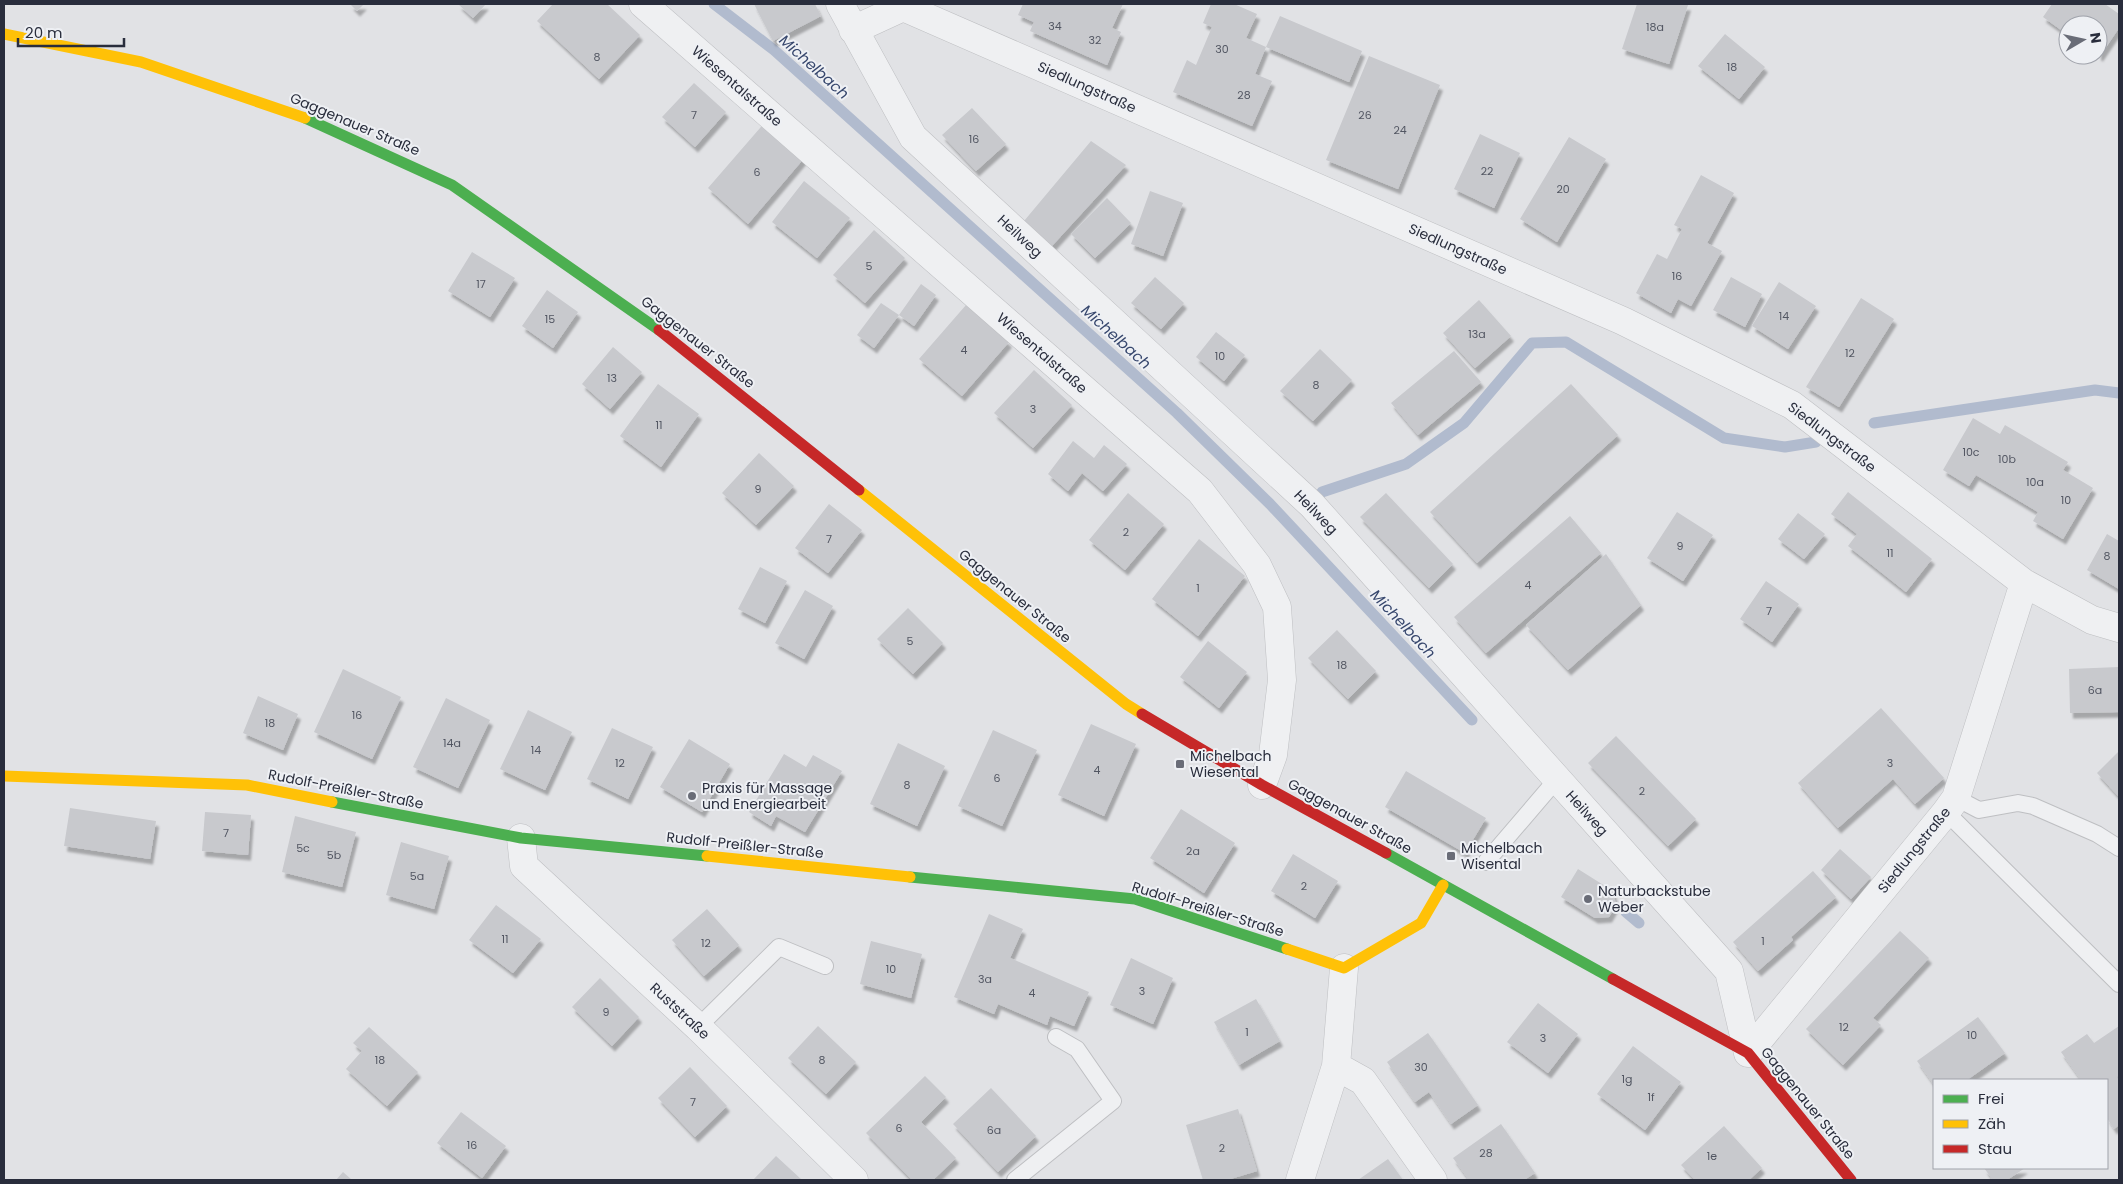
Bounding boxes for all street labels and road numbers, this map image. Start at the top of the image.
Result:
street label: Wiesentalstraße [687,41,787,131]
street label: Siedlungstraße [1035,56,1140,118]
street label: Gaggenauer Straße [287,88,423,161]
street label: Heilweg [993,210,1047,262]
street label: Siedlungstraße [1406,218,1511,280]
street label: Gaggenauer Straße [637,291,759,393]
street label: Wiesentalstraße [992,308,1092,398]
street label: Siedlungstraße [1784,397,1881,477]
street label: Heilweg [1290,485,1342,539]
street label: Gaggenauer Straße [955,544,1076,648]
street label: Rudolf-Preißler-Straße [267,764,426,814]
street label: Gaggenauer Straße [1284,774,1416,859]
street label: Heilweg [1561,786,1613,840]
street label: Siedlungstraße [1873,802,1955,897]
street label: Rudolf-Preißler-Straße [665,827,825,863]
street label: Rudolf-Preißler-Straße [1130,876,1287,942]
street label: Ruststraße [646,978,715,1044]
street label: Gaggenauer Straße [1756,1043,1860,1164]

